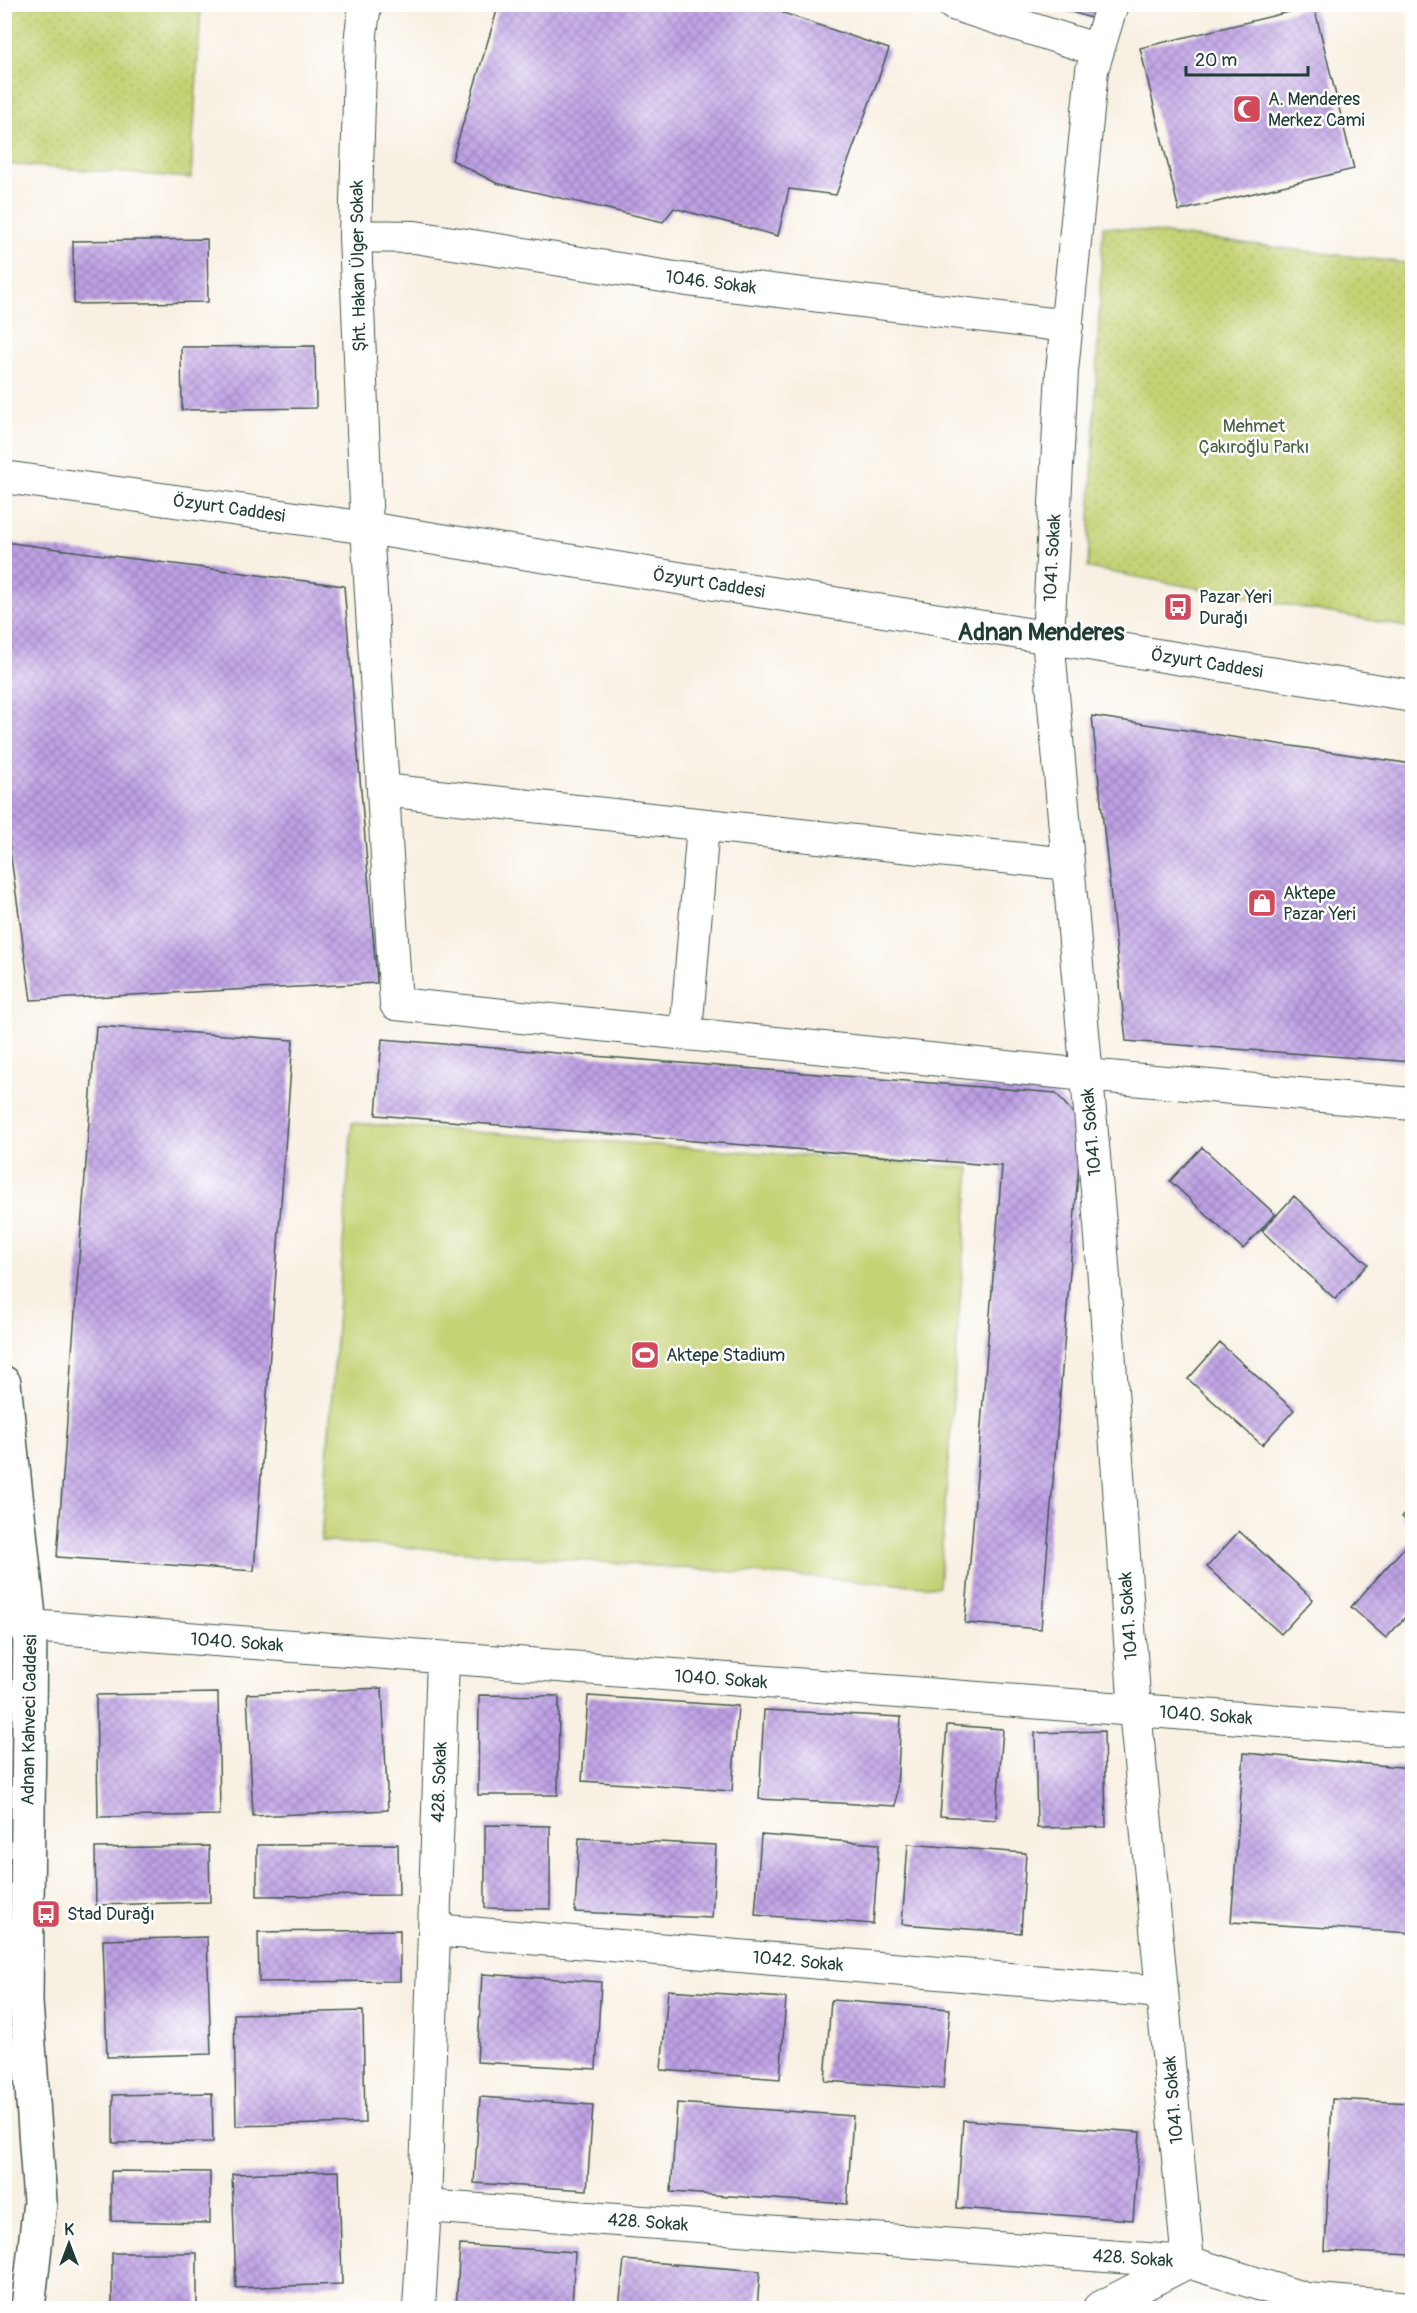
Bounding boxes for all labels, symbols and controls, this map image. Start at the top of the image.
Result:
scale bar [1186,39,1308,77]
text: 20 m [1195,49,1237,72]
place label: A. Menderes Merkez Cami [1268,88,1365,132]
mosque icon: A. Menderes Merkez Cami [1231,93,1263,125]
street label: Şht. Hakan Ülger Sokak [345,179,371,352]
street label: 1046. Sokak [664,265,758,300]
park label: Mehmet Çakıroğlu Parkı [1199,415,1309,459]
street label: Özyurt Caddesi [171,489,287,528]
street label: 1041. Sokak [1039,513,1066,603]
street label: Özyurt Caddesi [651,563,767,604]
place label: Pazar Yeri Durağı [1199,586,1272,630]
bus stop icon: Pazar Yeri Durağı [1162,591,1194,623]
district label: Adnan Menderes [958,618,1125,647]
street label: Özyurt Caddesi [1149,643,1265,684]
place label: Aktepe Pazar Yeri [1283,882,1356,926]
shop icon: Aktepe Pazar Yeri [1246,887,1278,919]
street label: 1041. Sokak [1076,1087,1107,1177]
sports icon: Aktepe Stadium [629,1339,661,1371]
place label: Aktepe Stadium [666,1344,785,1367]
street label: 1041. Sokak [1114,1571,1143,1661]
street label: 1040. Sokak [190,1628,285,1657]
street label: Adnan Kahveci Caddesi [17,1634,42,1806]
street label: 1040. Sokak [674,1665,769,1694]
street label: 1040. Sokak [1159,1701,1254,1730]
street label: 428. Sokak [427,1741,452,1823]
bus stop icon: Stad Durağı [30,1898,62,1930]
place label: Stad Durağı [67,1903,155,1926]
street label: 1042. Sokak [752,1946,845,1977]
street label: 1041. Sokak [1158,2055,1189,2145]
street label: 428. Sokak [607,2208,690,2237]
north arrow [39,2214,99,2274]
text: K [64,2220,74,2240]
street label: 428. Sokak [1092,2244,1175,2273]

